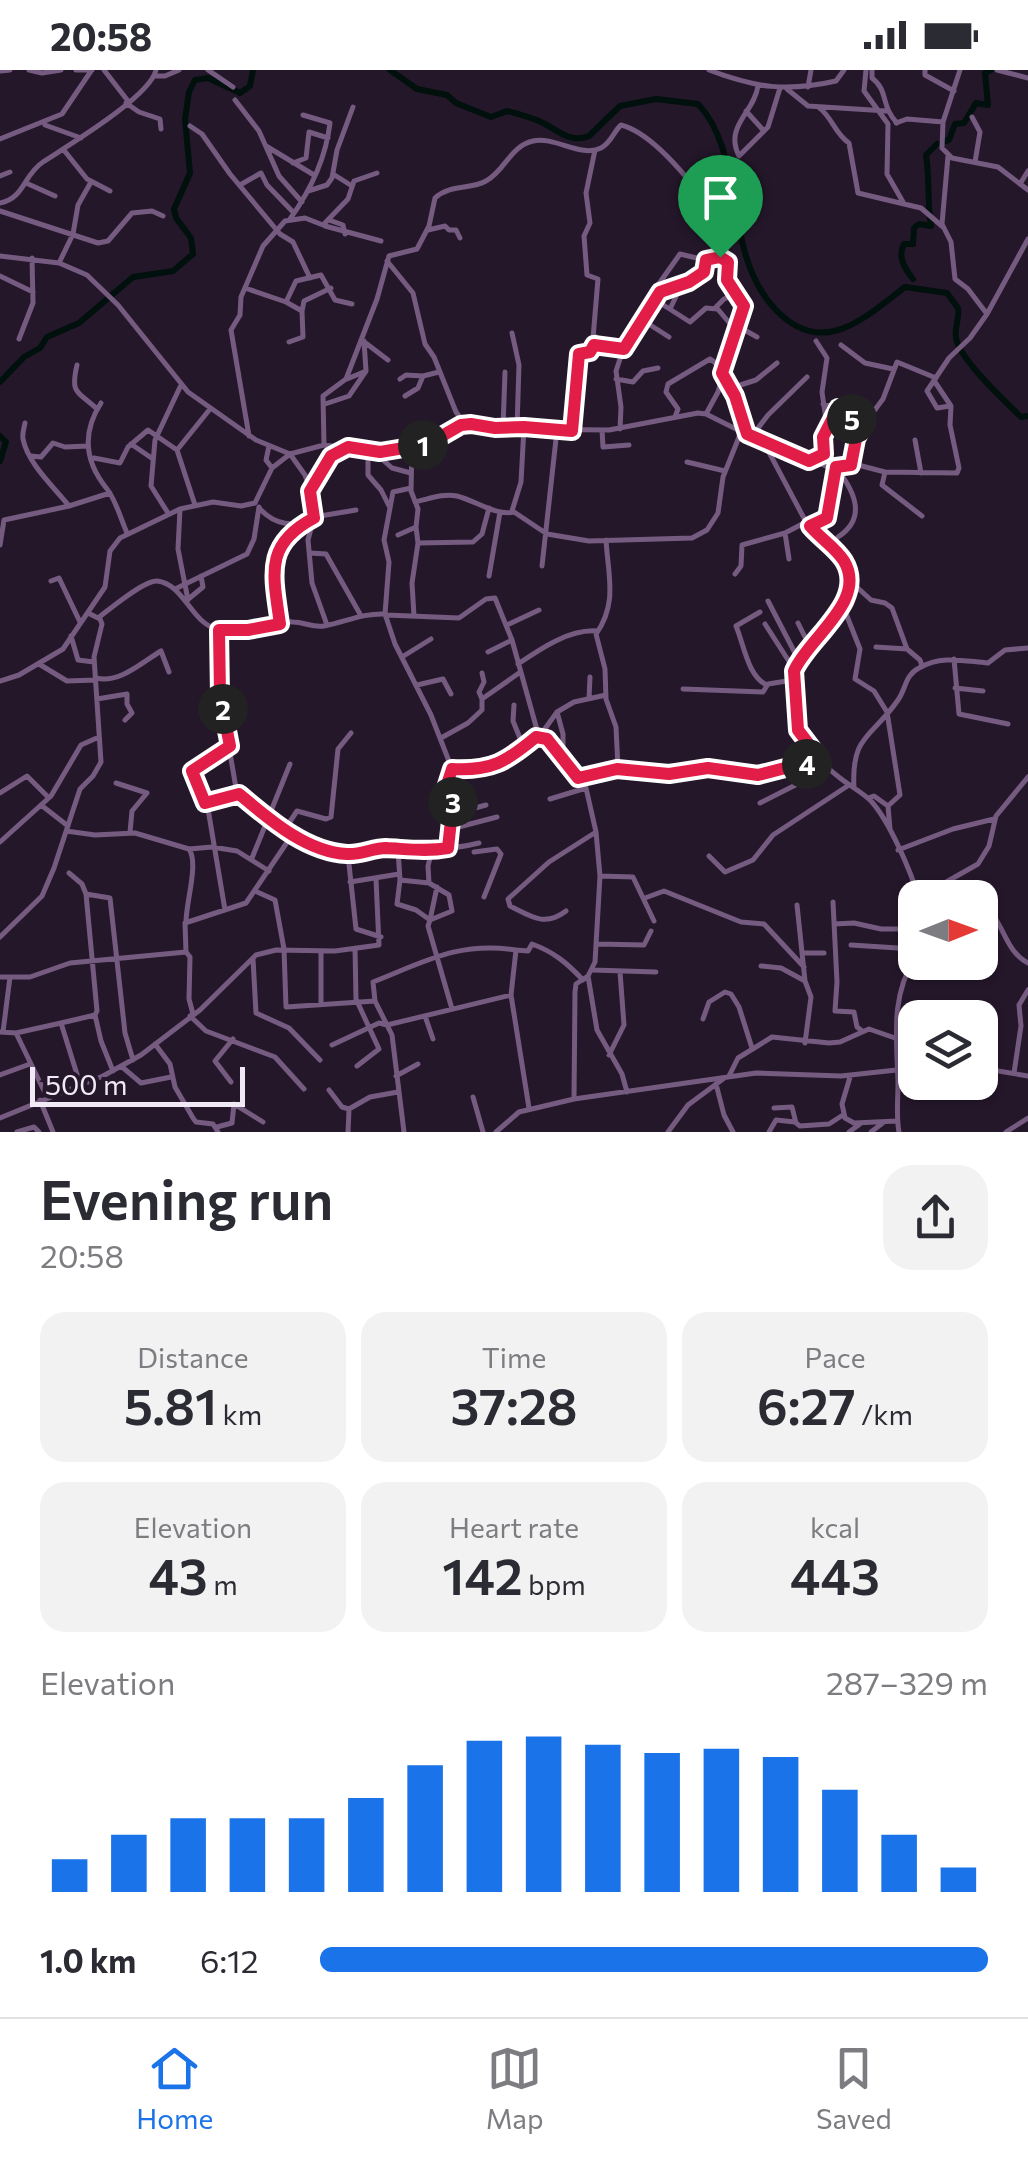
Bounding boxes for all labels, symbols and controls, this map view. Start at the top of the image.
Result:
text: 20:58 [50,12,152,59]
pin [678,155,763,258]
icon: arrive [693,170,748,225]
pin: 5 [827,394,877,444]
text: 5 [844,402,860,436]
pin: 1 [398,420,448,470]
text: 1 [417,428,429,462]
pin: 2 [198,684,248,734]
text: 2 [215,692,231,726]
pin: 4 [782,739,832,789]
text: 4 [798,747,816,781]
pin: 3 [428,777,478,827]
text: 3 [445,785,461,819]
north arrow [898,880,998,980]
map controls [898,880,998,1100]
button: layers [898,1000,998,1100]
scale bar [30,1062,245,1106]
text: 500 m [45,1067,127,1101]
text: Evening run [40,1164,333,1231]
button: share [883,1165,988,1270]
text: 20:58 [40,1235,124,1275]
text: Distance [137,1340,249,1374]
text: Time [482,1340,546,1374]
text: Pace [805,1340,865,1374]
text: 5.81 [124,1374,217,1435]
text: 37:28 [450,1374,578,1435]
text: 6:27 [757,1374,856,1435]
text: km [217,1397,262,1431]
text: /km [856,1397,913,1431]
text: Elevation [134,1510,252,1544]
text: Heart rate [449,1510,579,1544]
text: kcal [810,1510,860,1544]
text: 43 [148,1544,208,1605]
text: 142 [442,1544,523,1605]
text: 443 [790,1544,880,1605]
text: m [208,1567,238,1601]
text: bpm [523,1567,586,1601]
text: Elevation [40,1662,175,1702]
text: 287–329 m [826,1662,988,1702]
text: 1.0 km [40,1940,136,1980]
text: 6:12 [200,1940,258,1980]
tab: Home [136,2041,213,2135]
tab: Map [486,2041,544,2135]
tab: Saved [816,2041,892,2135]

